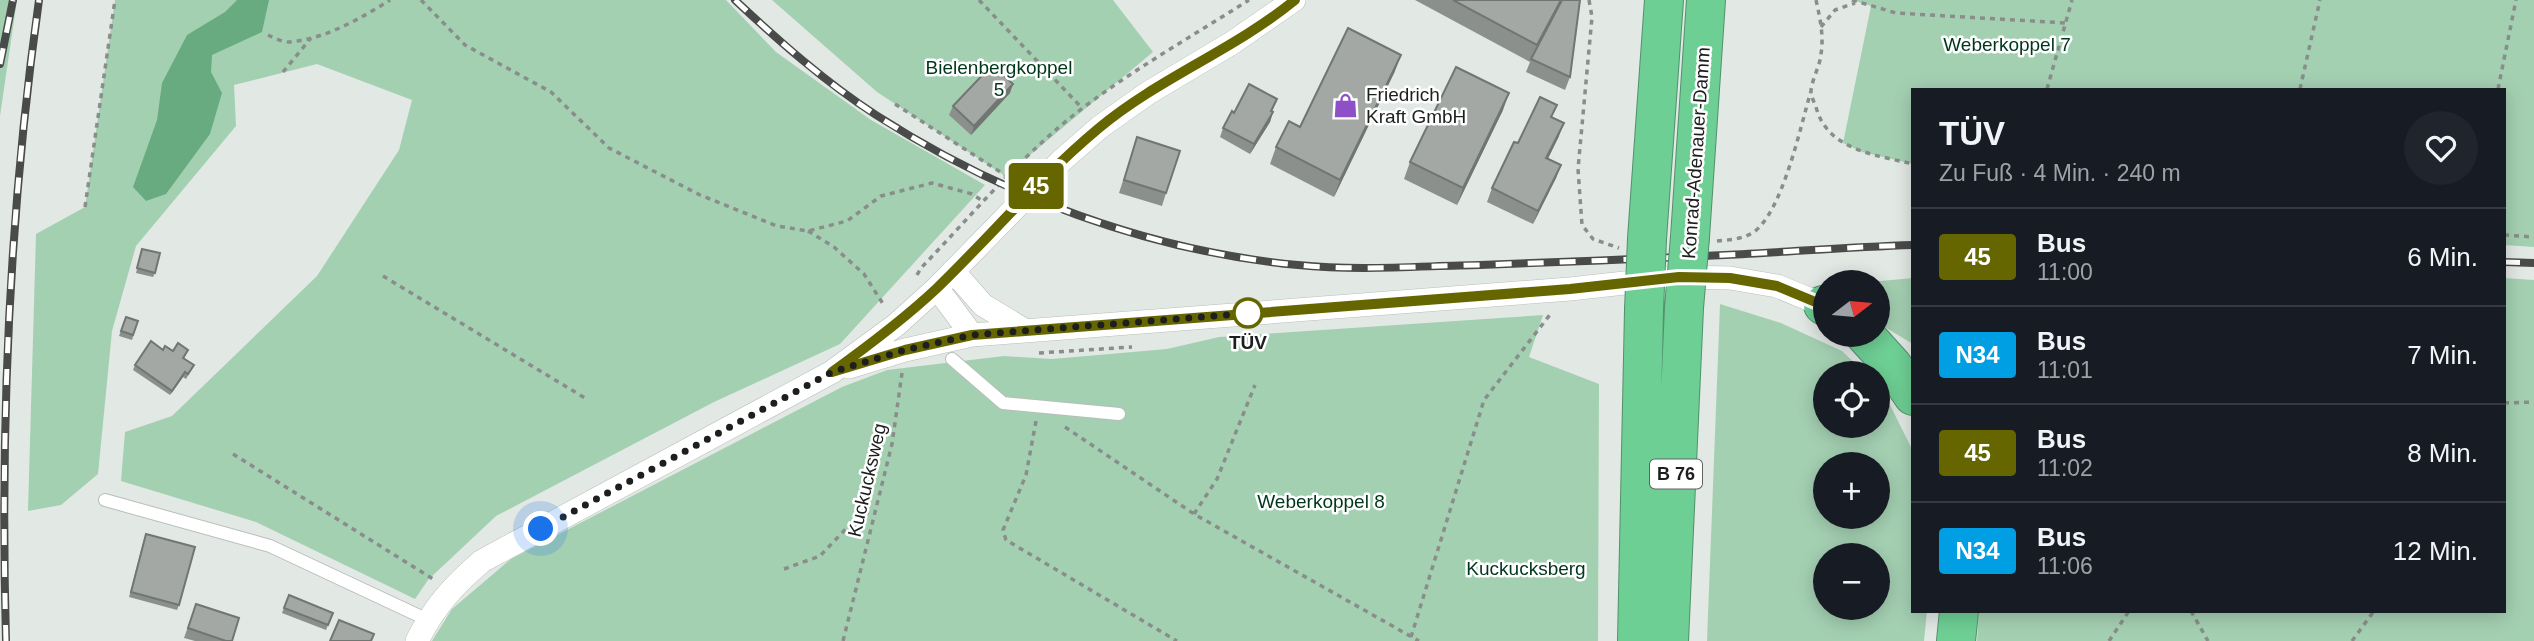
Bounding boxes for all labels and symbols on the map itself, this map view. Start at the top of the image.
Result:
park label: Weberkoppel 7 [1943,34,2071,55]
street label: Konrad-Adenauer-Damm [1678,46,1714,260]
park label: Bielenbergkoppel 5 [926,57,1072,100]
place label: Friedrich Kraft GmbH [1366,84,1466,127]
shop icon: Friedrich Kraft GmbH [1332,91,1360,119]
line badge: 45 [1004,163,1068,209]
north arrow [1813,270,1890,346]
marker: TÜV [1233,298,1263,328]
place label: TÜV [1229,332,1267,353]
street label: Kuckucksweg [844,421,890,539]
road number: B 76 [1650,460,1702,488]
park label: Weberkoppel 8 [1257,491,1385,512]
your location [523,511,558,546]
park label: Kuckucksberg [1466,558,1586,579]

